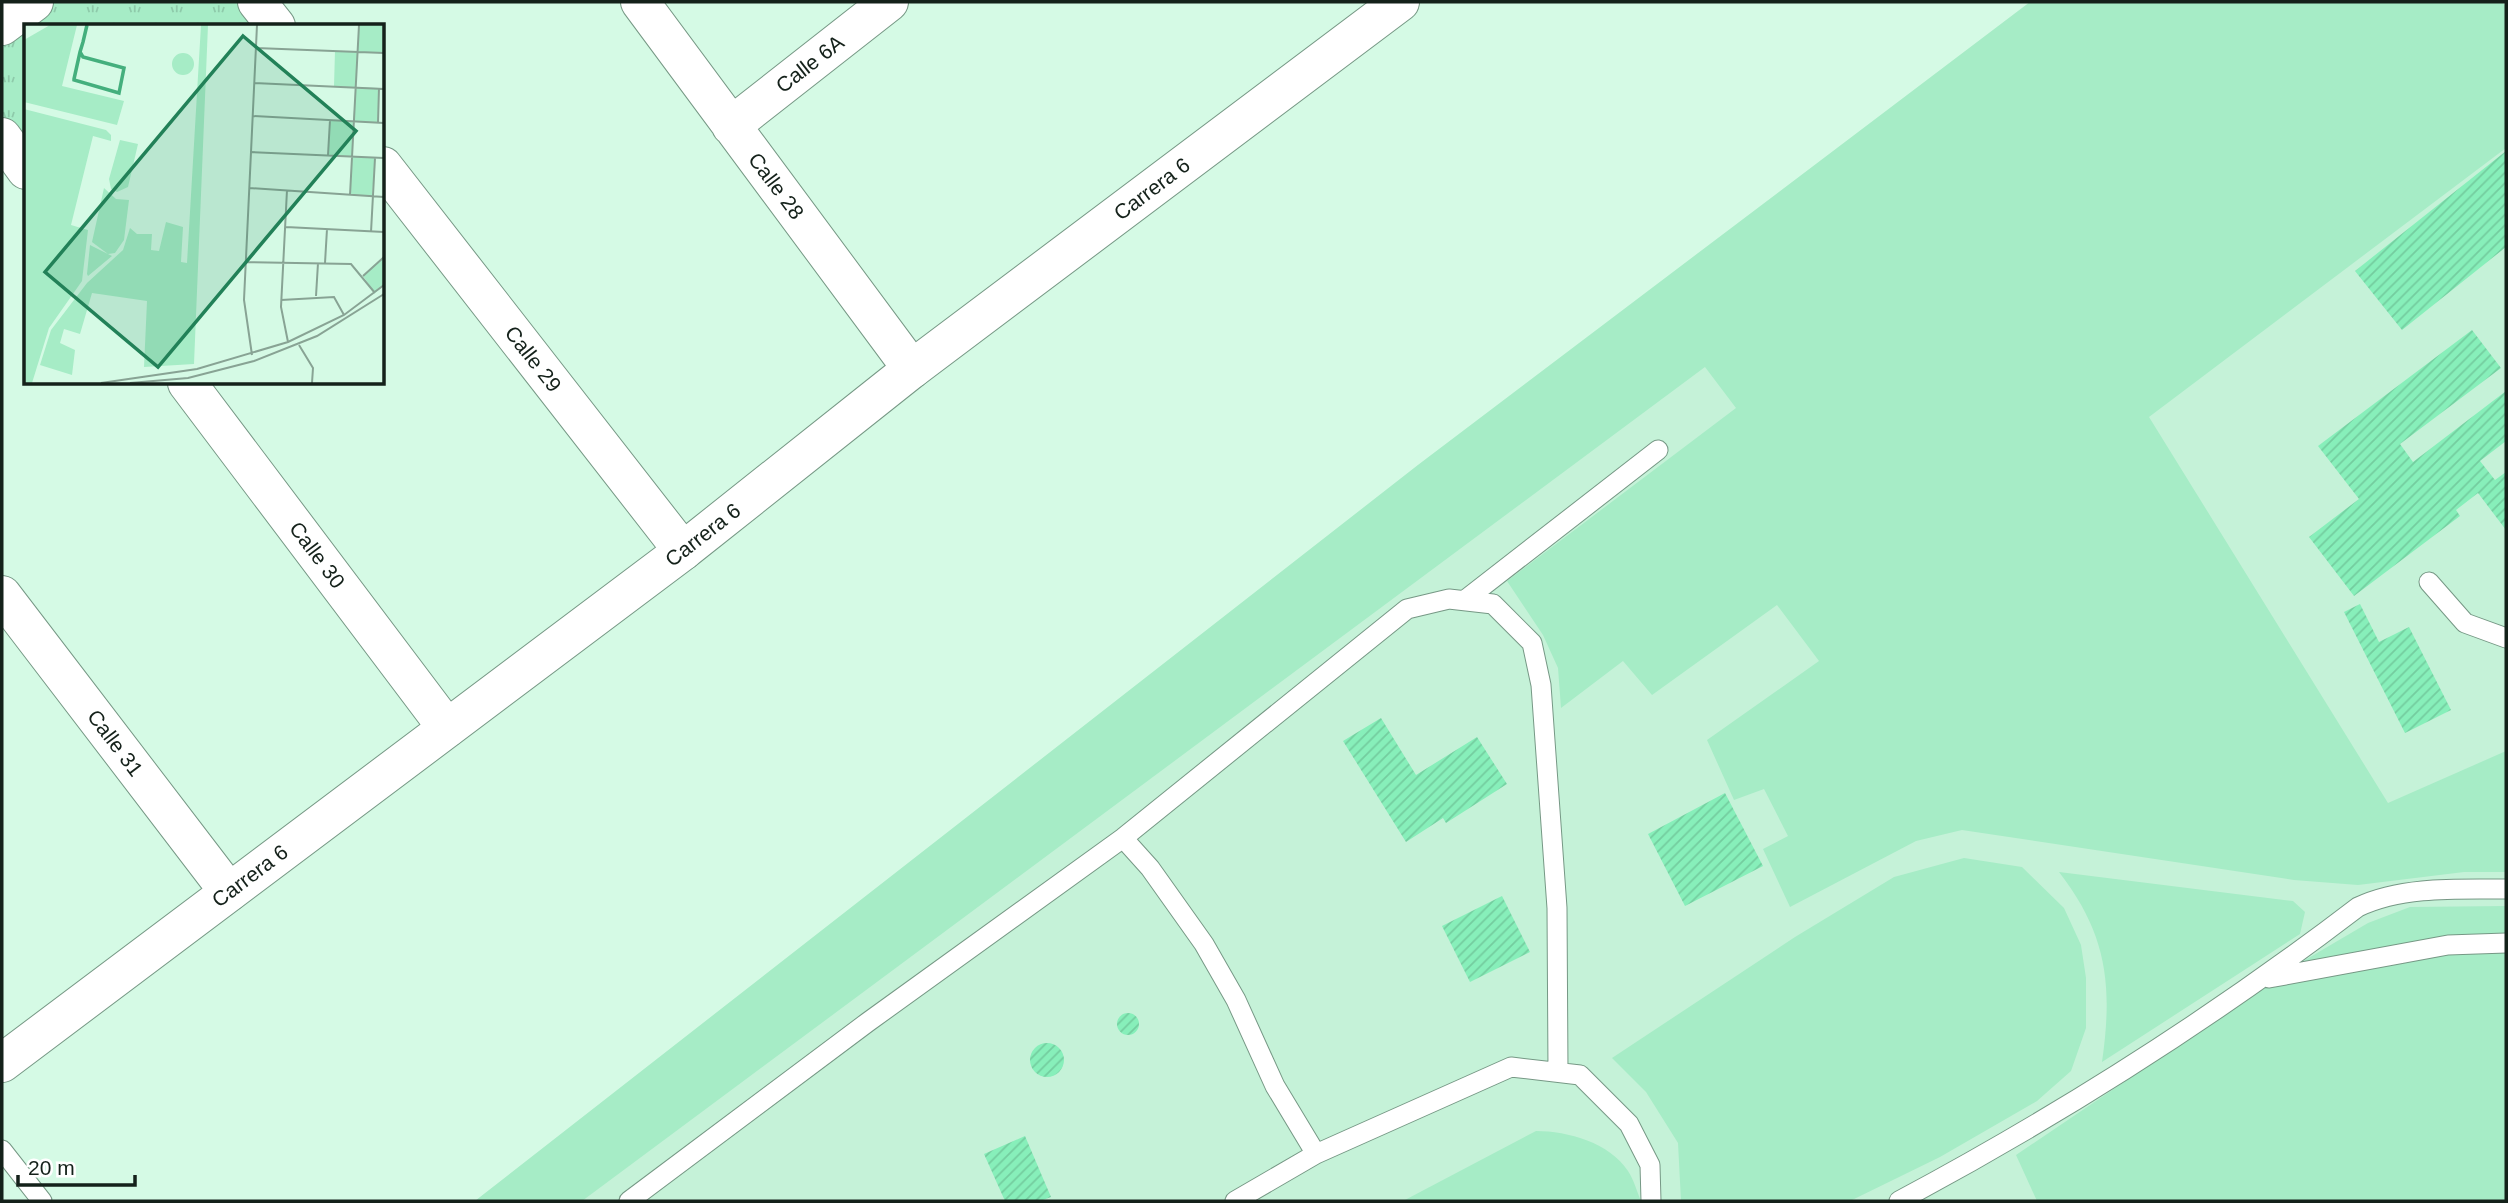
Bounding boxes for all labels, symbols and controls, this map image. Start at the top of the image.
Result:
inset map [24,24,385,385]
street label: Calle 6A [771,30,848,97]
street label: Calle 28 [744,148,809,223]
street label: Carrera 6 [1109,153,1194,224]
street label: Calle 29 [501,321,566,396]
street label: Carrera 6 [661,498,745,571]
street label: Calle 30 [285,517,350,592]
street label: Calle 31 [83,705,148,780]
street label: Carrera 6 [207,840,292,911]
scale bar [18,1144,135,1188]
text: 20 m [28,1156,75,1179]

